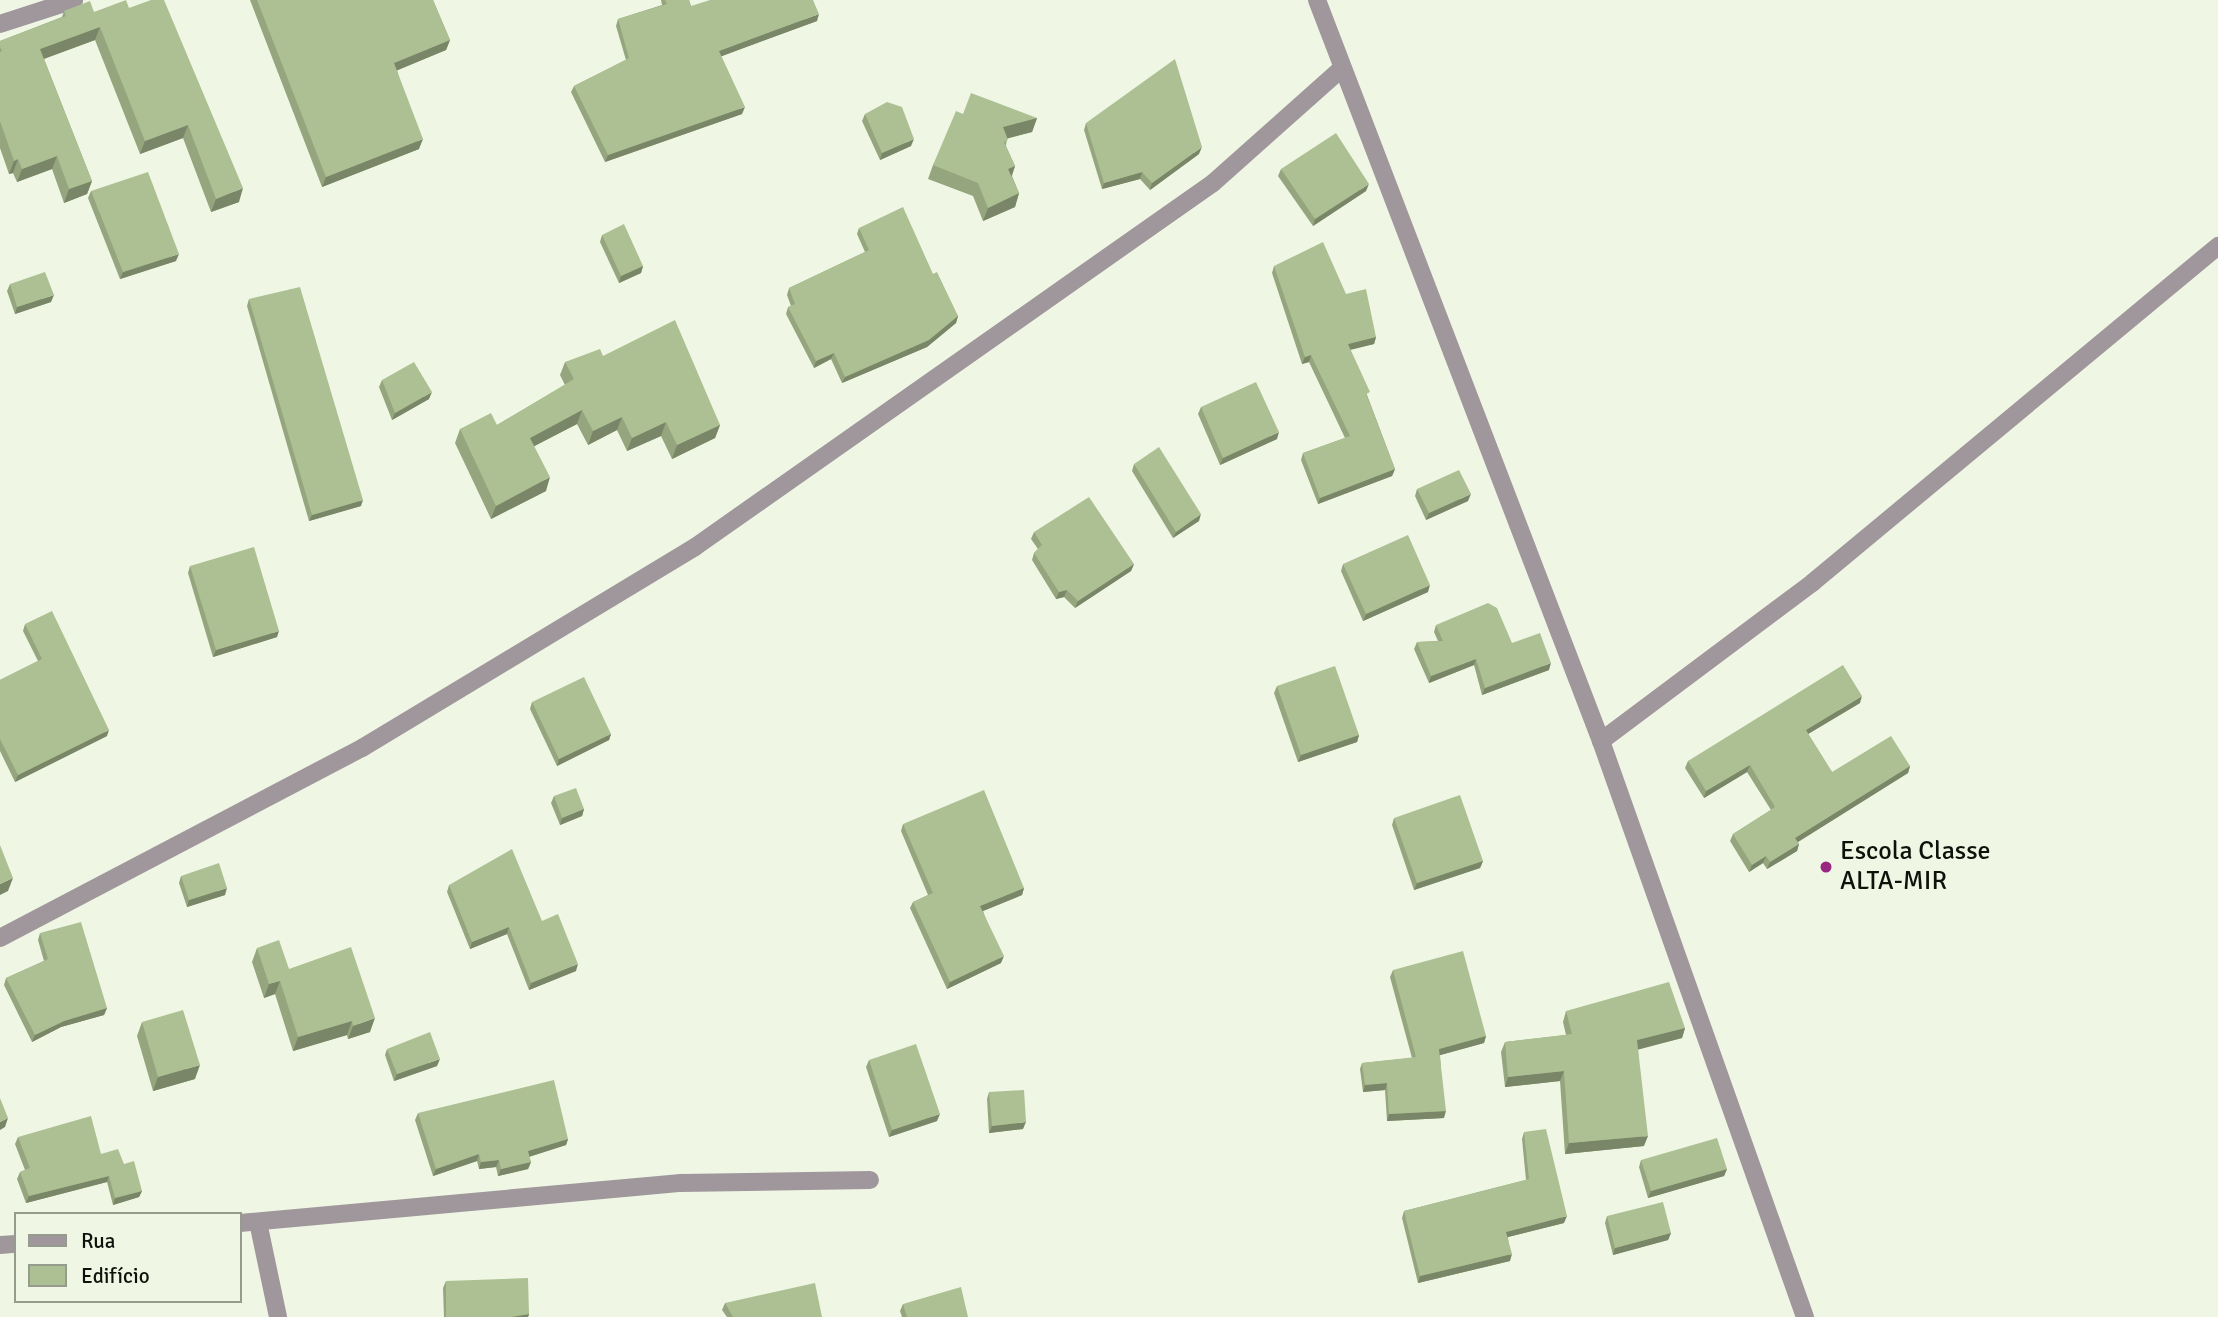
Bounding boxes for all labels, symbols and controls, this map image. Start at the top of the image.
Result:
place label: Escola Classe ALTA-MIR [1840,836,1991,898]
marker: Escola Classe ALTA-MIR [1818,859,1834,875]
legend [14,1212,242,1303]
text: Rua [81,1228,115,1254]
text: Edifício [81,1263,150,1289]

